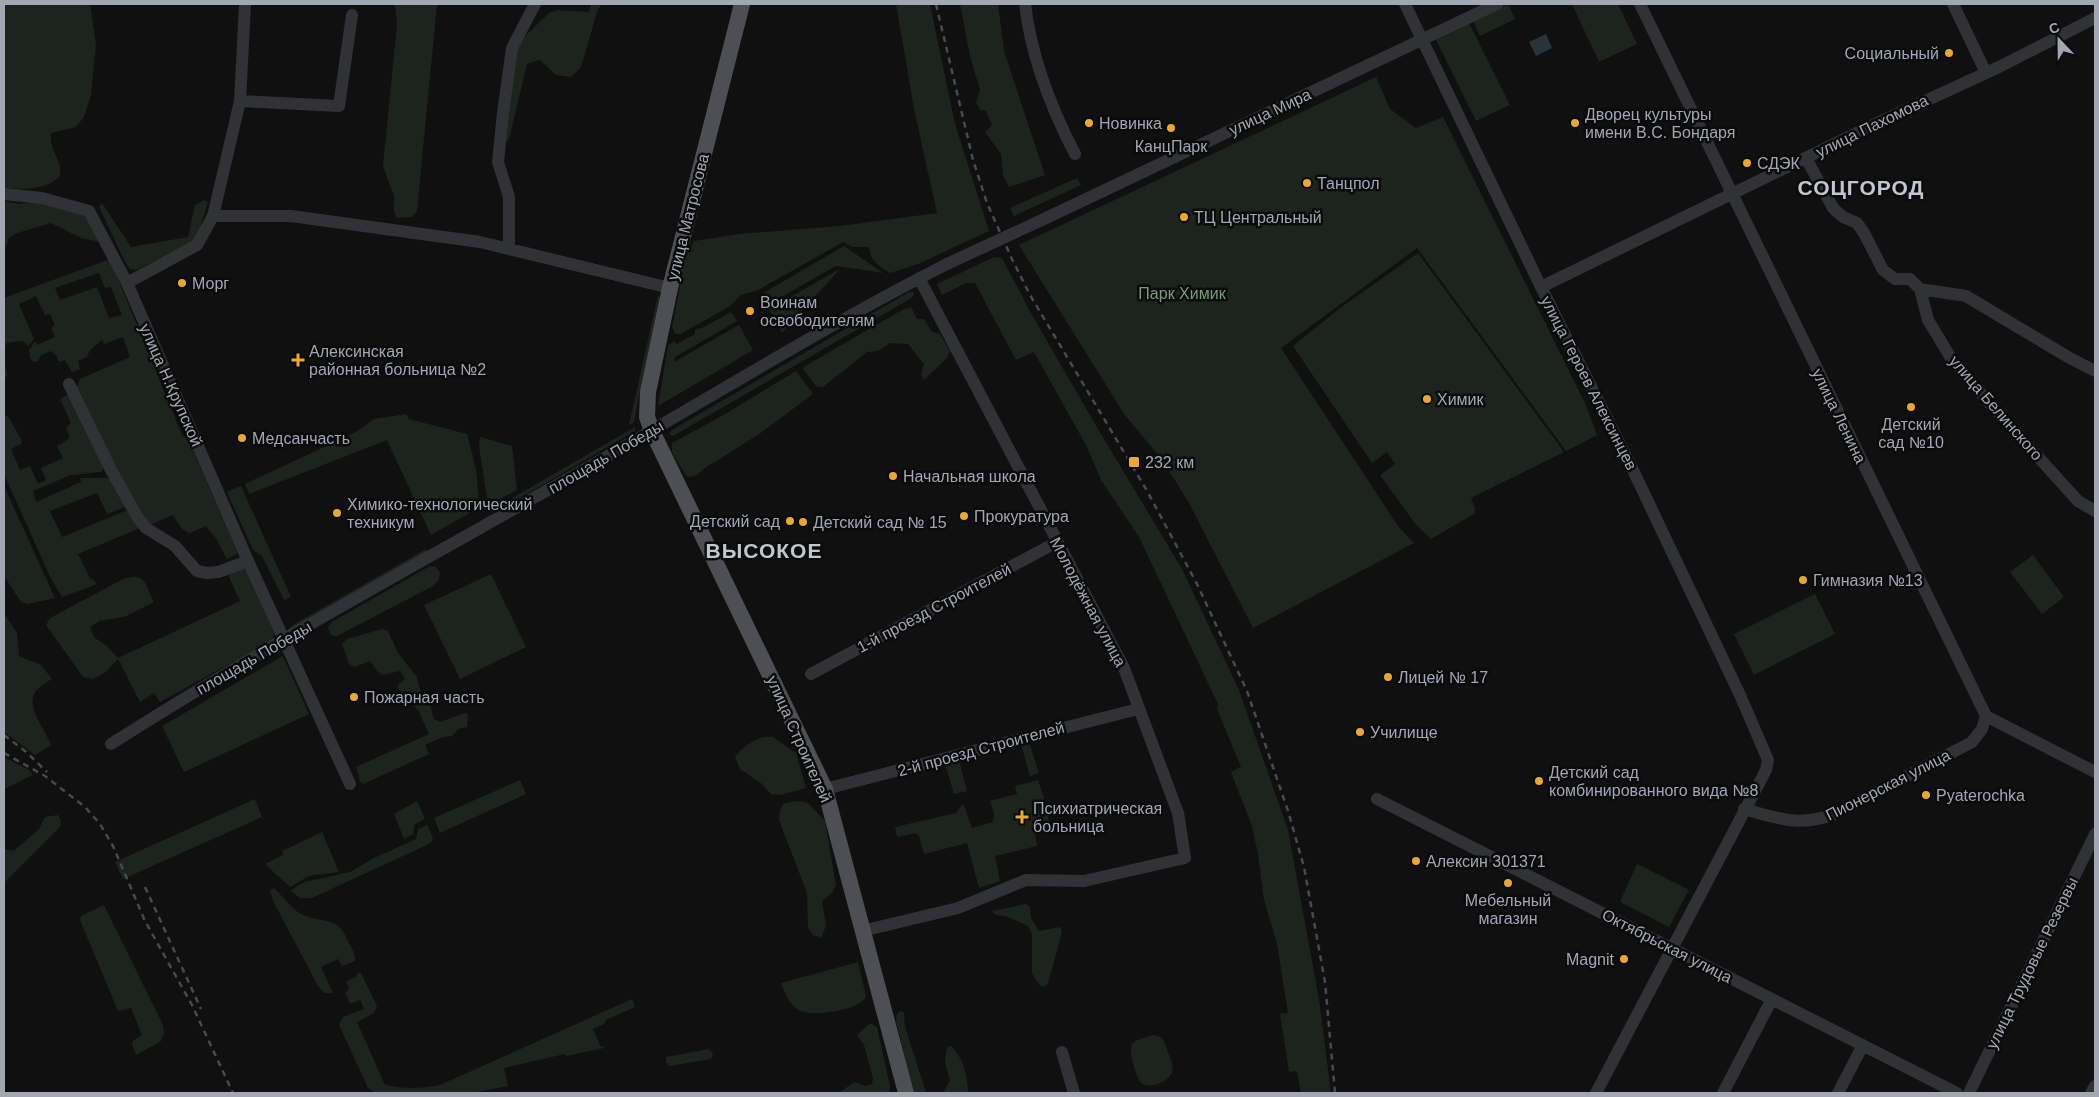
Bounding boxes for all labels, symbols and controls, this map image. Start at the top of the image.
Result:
north arrow [2034,15,2084,65]
text: С [2046,19,2062,37]
place label: Социальный [1845,45,1939,62]
marker: Социальный [1943,47,1955,59]
street label: улица Мира [1226,86,1314,138]
street label: улица Пахомова [1813,91,1931,161]
place label: Дворец культуры имени В.С. Бондаря [1585,106,1735,141]
place label: Новинка [1099,115,1162,132]
marker: Новинка [1083,117,1095,129]
marker: Дворец культуры имени В.С. Бондаря [1569,117,1581,129]
marker: КанцПарк [1165,122,1177,134]
place label: КанцПарк [1135,138,1208,155]
street label: улица Матросова [664,152,712,282]
place label: СДЭК [1757,155,1801,172]
marker: СДЭК [1741,157,1753,169]
place label: Танцпол [1317,175,1380,192]
district label: СОЦГОРОД [1797,176,1925,199]
marker: Танцпол [1301,177,1313,189]
place label: ТЦ Центральный [1194,209,1322,226]
marker: ТЦ Центральный [1178,211,1190,223]
place label: Морг [192,275,229,292]
marker: Морг [176,277,188,289]
park label: Парк Химик [1138,285,1227,302]
street label: улица Героев Алексинцев [1538,293,1640,473]
place label: Воинам освободителям [760,294,875,329]
marker: Воинам освободителям [744,305,756,317]
street label: улица Н.Крупской [136,321,206,449]
place label: Алексинская районная больница №2 [309,343,486,378]
street label: улица Белинского [1946,352,2046,464]
marker: Алексинская районная больница №2 [291,353,305,367]
street label: улица Ленина [1809,366,1869,466]
place label: Химик [1437,391,1485,408]
marker: Химик [1421,393,1433,405]
marker: Детский сад №10 [1905,401,1917,413]
place label: Детский сад №10 [1878,416,1944,451]
street label: площадь Победы [545,417,667,497]
place label: Медсанчасть [252,430,350,447]
marker: Медсанчасть [236,432,248,444]
place label: 232 км [1145,454,1194,471]
marker: 232 км [1127,455,1141,469]
place label: Начальная школа [903,468,1036,485]
marker: Начальная школа [887,470,899,482]
place label: Химико-технологический техникум [347,496,532,531]
marker: Химико-технологический техникум [331,507,343,519]
place label: Прокуратура [974,508,1069,525]
marker: Прокуратура [958,510,970,522]
place label: Детский сад [690,513,781,530]
place label: Детский сад № 15 [813,514,947,531]
marker: Детский сад [784,515,796,527]
marker: Детский сад № 15 [797,516,809,528]
street label: Молодёжная улица [1047,534,1129,670]
district label: ВЫСОКОЕ [706,539,822,562]
street label: 1-й проезд Строителей [854,560,1014,656]
place label: Гимназия №13 [1813,572,1923,589]
marker: Гимназия №13 [1797,574,1809,586]
street label: площадь Победы [193,618,315,698]
place label: Лицей № 17 [1398,669,1488,686]
marker: Лицей № 17 [1382,671,1394,683]
street label: улица Строителей [763,673,835,805]
place label: Пожарная часть [364,689,484,706]
marker: Пожарная часть [348,691,360,703]
street label: 2-й проезд Строителей [896,719,1066,779]
place label: Училище [1370,724,1438,741]
marker: Училище [1354,726,1366,738]
street label: Пионерская улица [1823,746,1953,824]
place label: Детский сад комбинированного вида №8 [1549,764,1758,799]
marker: Детский сад комбинированного вида №8 [1533,775,1545,787]
place label: Pyaterochka [1936,787,2025,804]
marker: Pyaterochka [1920,789,1932,801]
place label: Психиатрическая больница [1033,800,1162,835]
marker: Психиатрическая больница [1015,810,1029,824]
place label: Алексин 301371 [1426,853,1546,870]
marker: Алексин 301371 [1410,855,1422,867]
street label: улица Трудовые Резервы [1983,875,2081,1051]
marker: Мебельный магазин [1502,877,1514,889]
place label: Мебельный магазин [1465,892,1551,927]
street label: Октябрьская улица [1599,906,1735,986]
place label: Magnit [1566,951,1615,968]
marker: Magnit [1618,953,1630,965]

